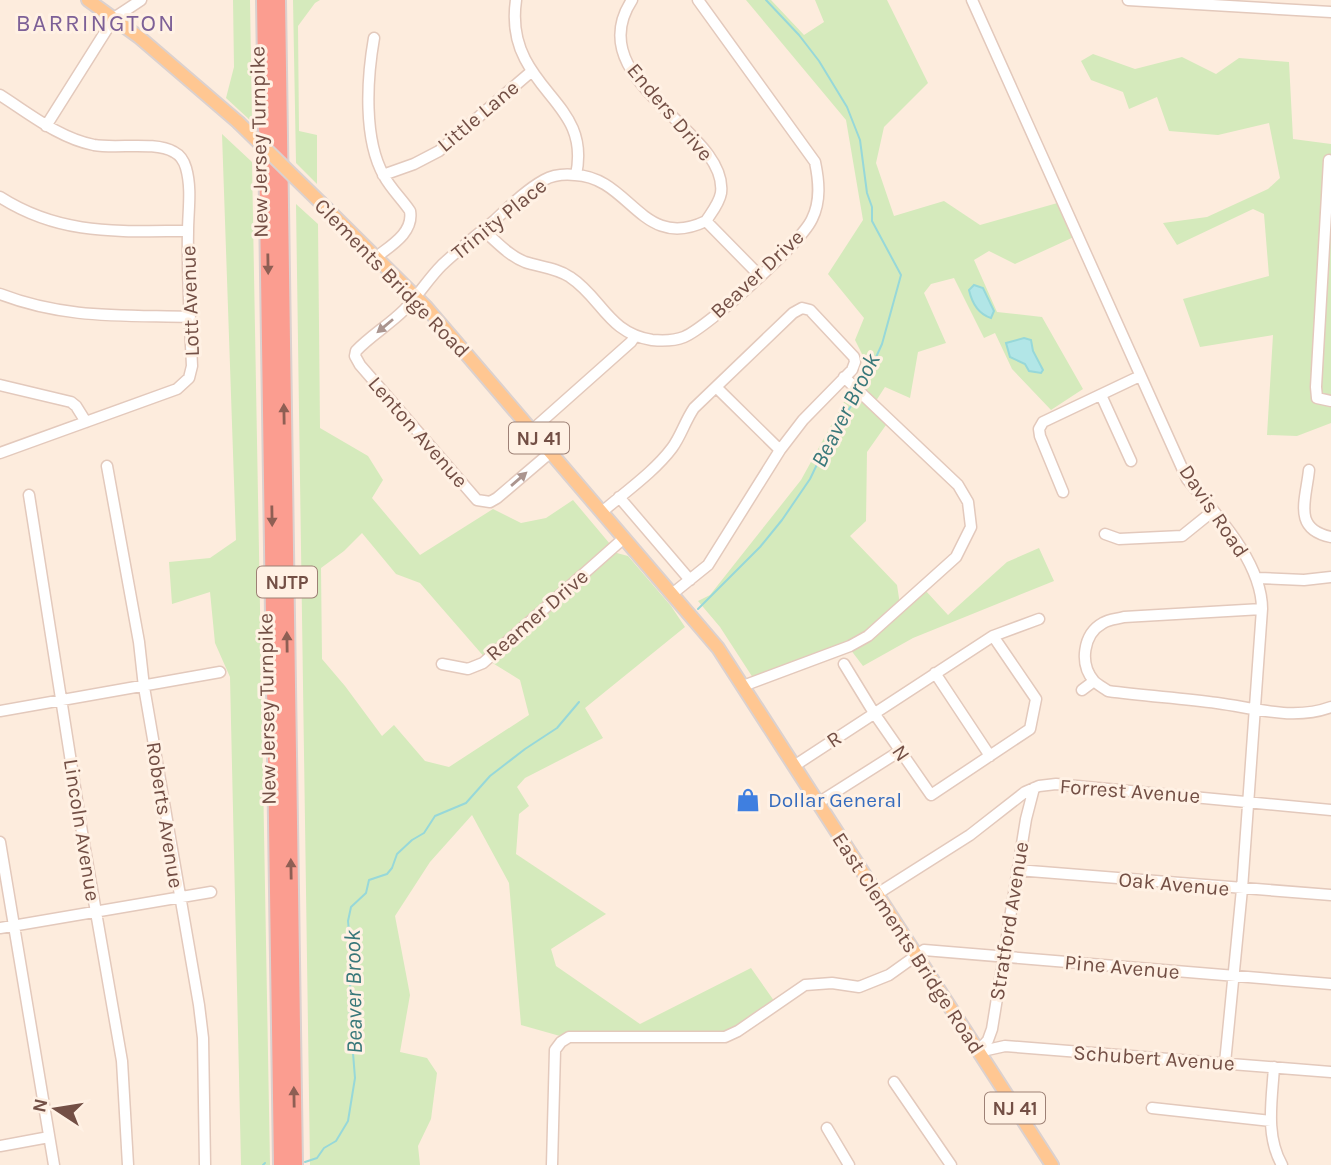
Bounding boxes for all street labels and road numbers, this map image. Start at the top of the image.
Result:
street label: New Jersey Turnpike [245,46,273,238]
street label: Enders Drive [622,58,718,166]
street label: Little Lane [433,75,523,157]
street label: Trinity Place [447,173,551,265]
street label: Clements Bridge Road [310,193,474,363]
street label: Beaver Drive [706,225,808,323]
street label: Lott Avenue [176,245,204,357]
street label: Lenton Avenue [363,372,473,492]
road number: NJ 41 [509,422,569,453]
street label: Davis Road [1174,460,1254,562]
street label: Reamer Drive [481,564,593,666]
road number: NJTP [257,566,317,597]
street label: New Jersey Turnpike [253,613,281,805]
street label: R [822,725,846,753]
street label: Roberts Avenue [142,740,188,890]
street label: N [887,740,915,766]
street label: Lincoln Avenue [59,757,105,903]
street label: Forrest Avenue [1059,774,1201,808]
street label: East Clements Bridge Road [827,828,989,1058]
street label: Stratford Avenue [985,840,1033,1002]
street label: Oak Avenue [1118,867,1230,901]
street label: Pine Avenue [1063,950,1181,984]
street label: Schubert Avenue [1072,1040,1236,1076]
road number: NJ 41 [985,1092,1045,1124]

